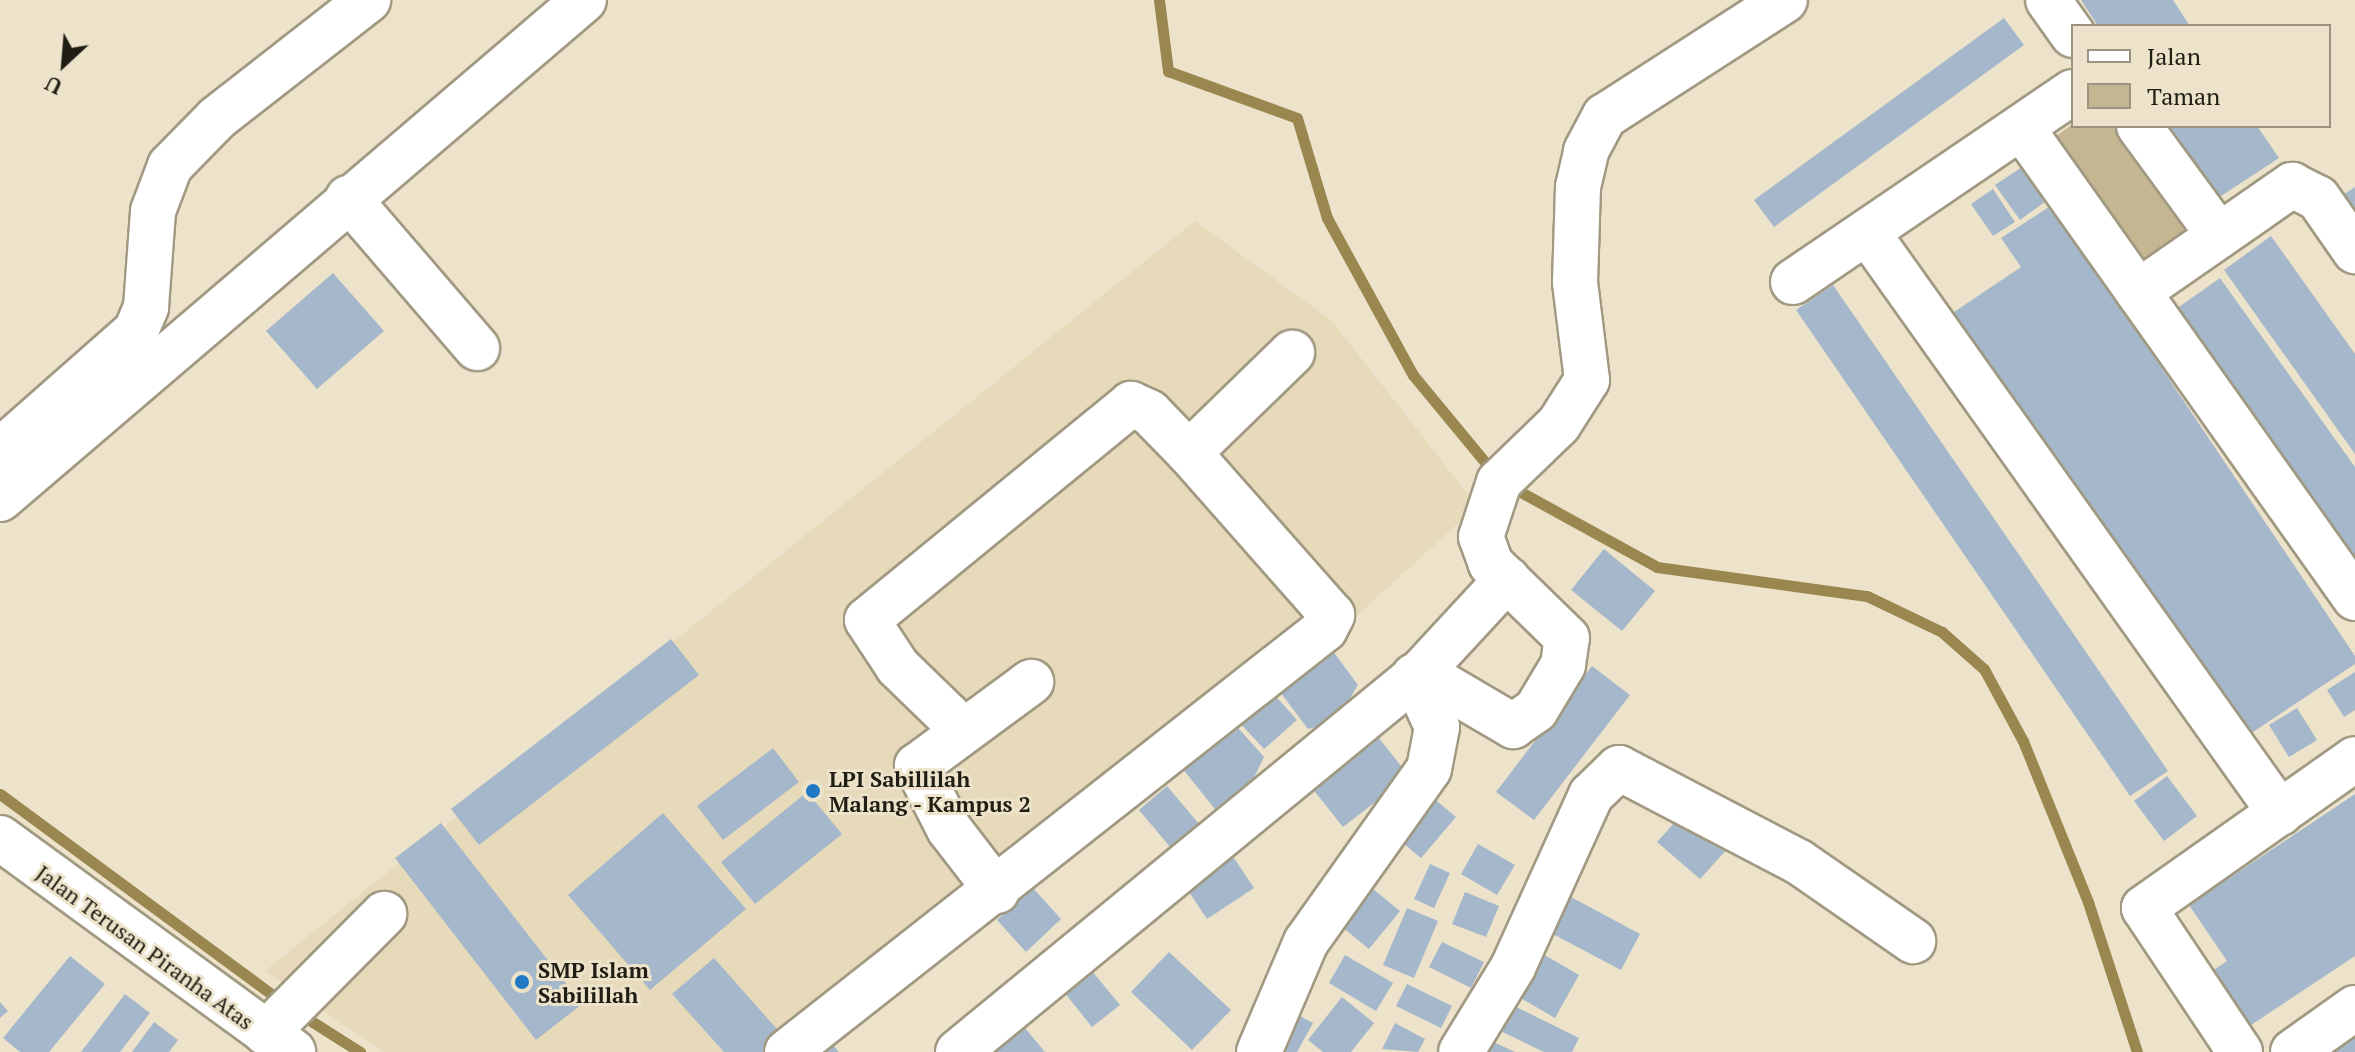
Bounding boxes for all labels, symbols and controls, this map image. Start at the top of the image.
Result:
north arrow [24,24,104,104]
legend [2071,24,2331,128]
text: Jalan [2147,40,2201,72]
text: U [40,70,67,103]
text: Taman [2147,80,2220,112]
place label: LPI Sabillilah Malang - Kampus 2 [829,765,1032,816]
marker: LPI Sabillilah Malang - Kampus 2 [804,782,822,800]
street label: Jalan Terusan Piranha Atas [31,859,259,1035]
place label: SMP Islam Sabilillah [538,956,649,1008]
marker: SMP Islam Sabilillah [513,973,531,991]

